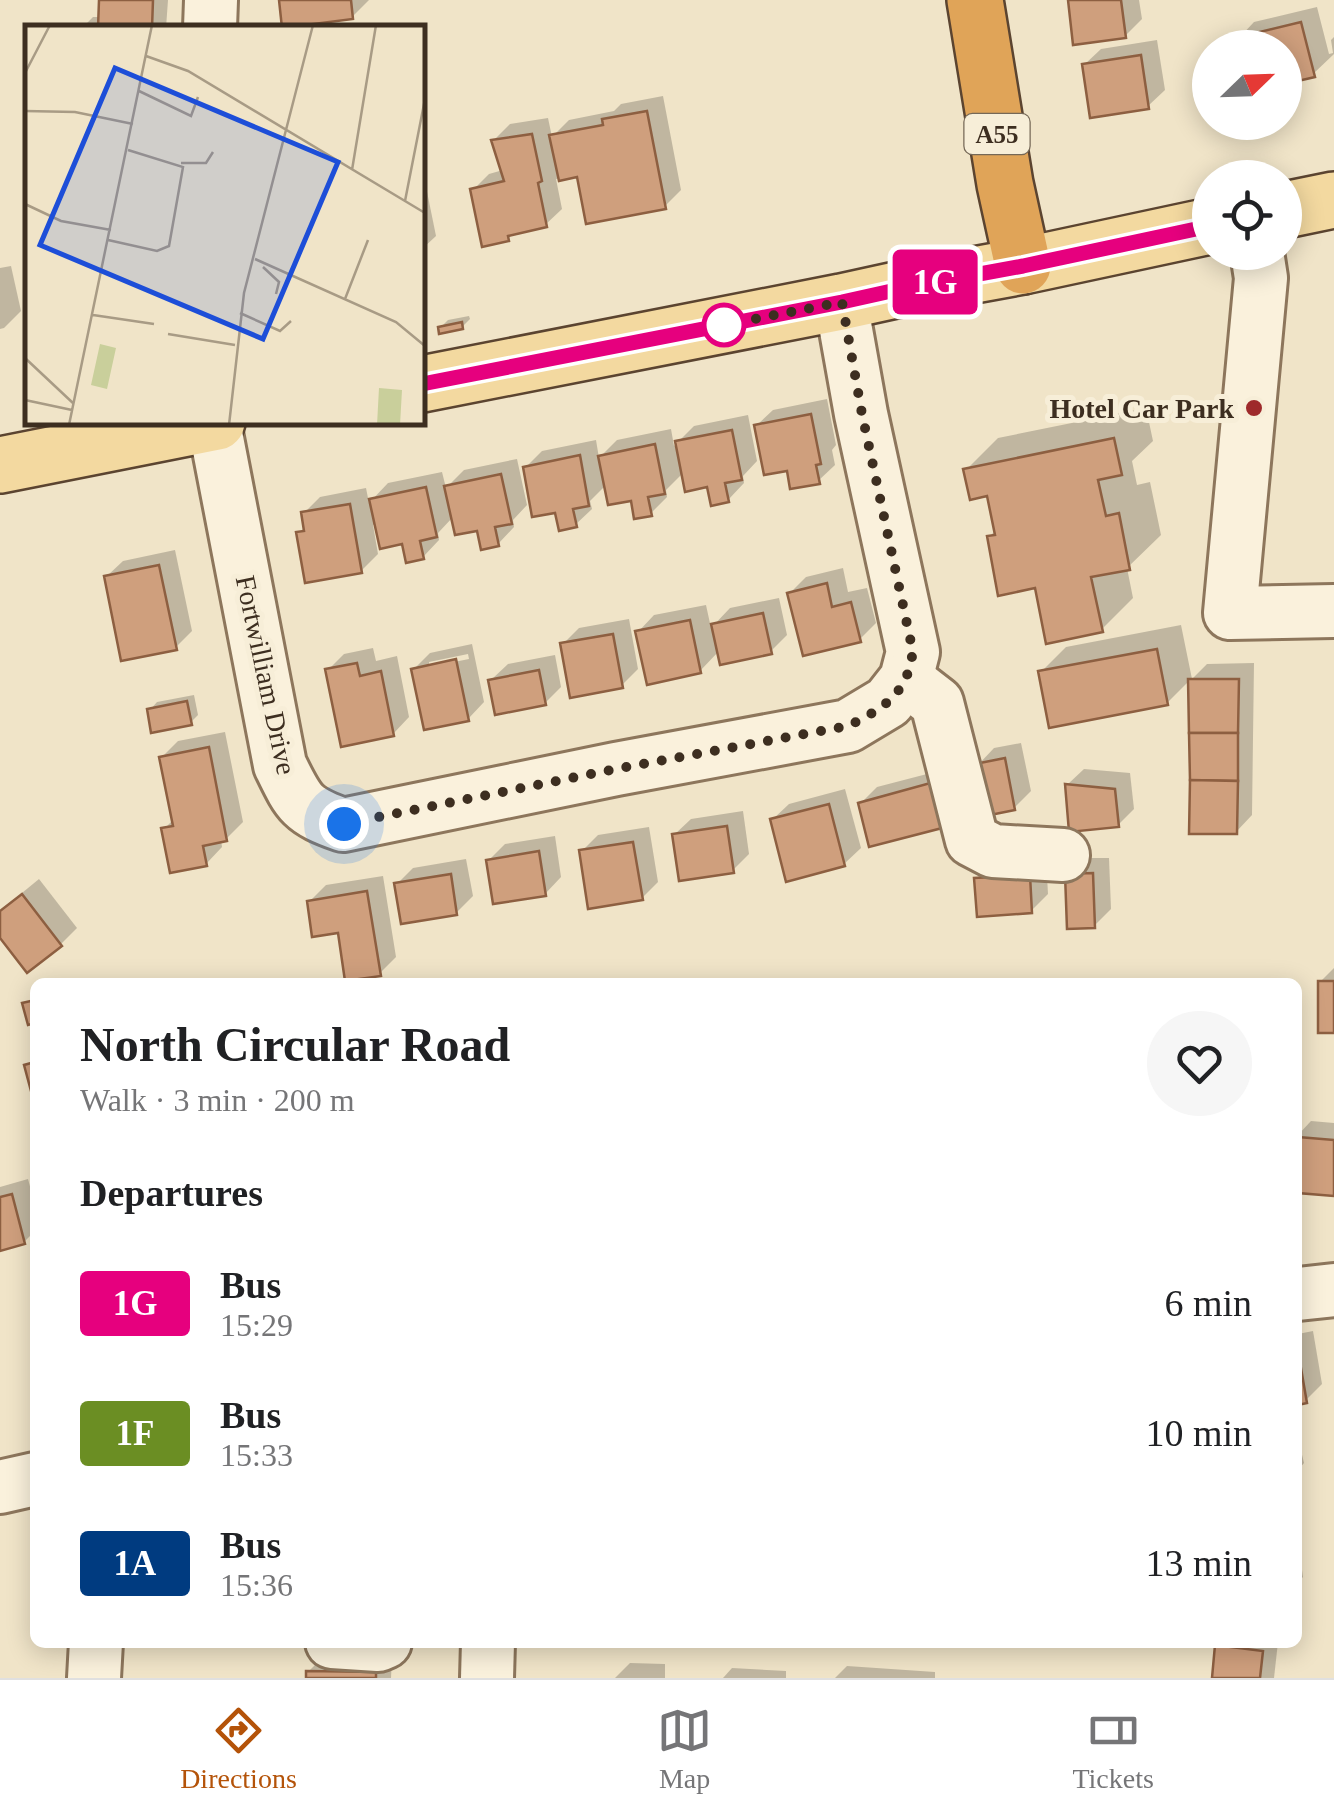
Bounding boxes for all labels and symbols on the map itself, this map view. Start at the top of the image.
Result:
inset map [25,25,425,425]
north arrow [1192,30,1302,140]
road number: A55 [964,114,1030,154]
line badge: 1G [890,250,980,314]
unlabelled marker [703,304,745,346]
place label: Hotel Car Park [1049,393,1234,424]
marker: Hotel Car Park [1243,397,1265,419]
street label: Fortwilliam Drive [230,573,302,777]
your location [319,799,369,849]

